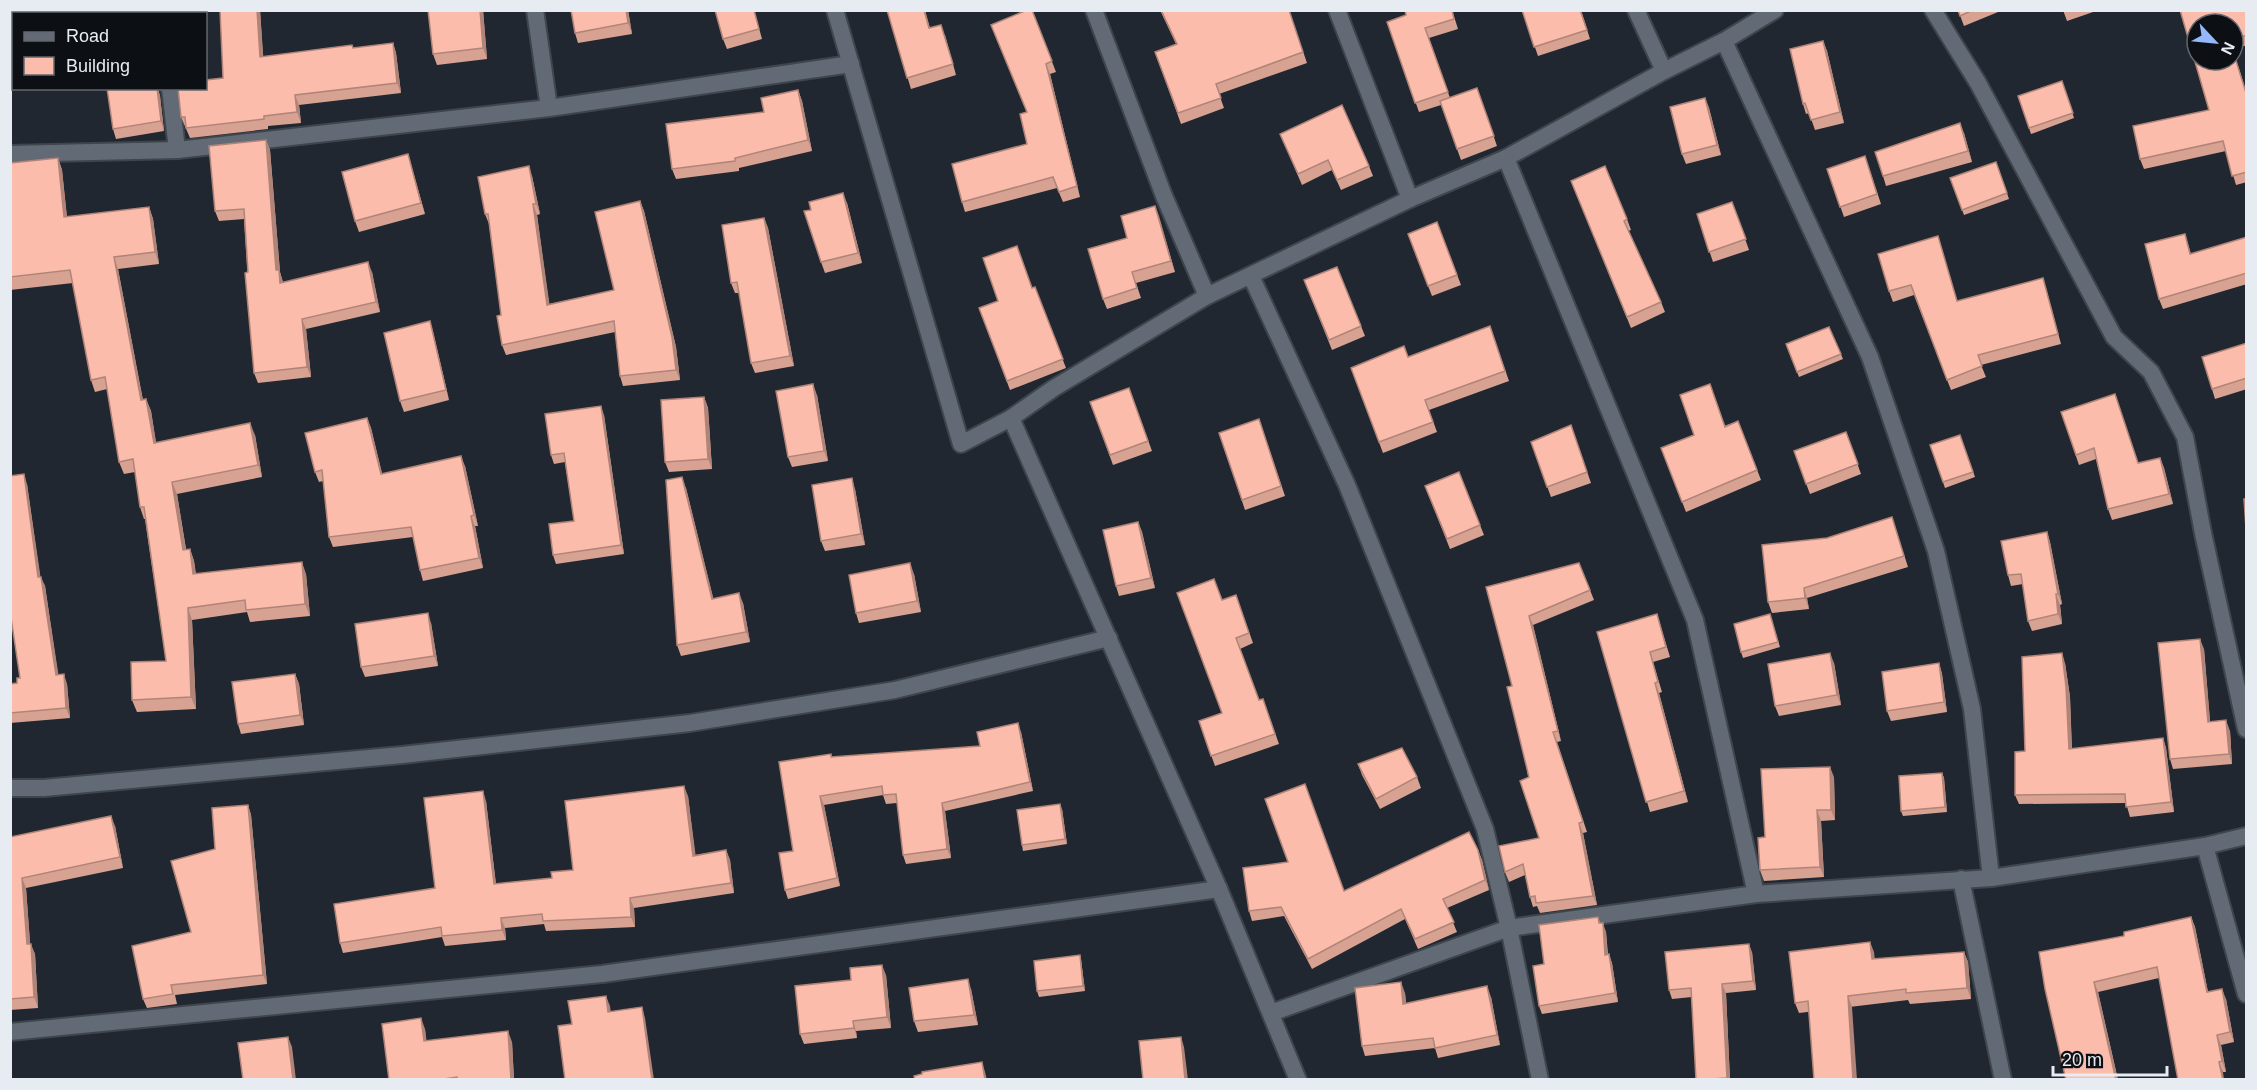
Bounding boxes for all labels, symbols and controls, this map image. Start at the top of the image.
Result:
legend [12,12,207,90]
north arrow [2185,12,2245,72]
text: Road [66,26,109,46]
text: N [2218,39,2238,57]
text: Building [66,56,130,76]
scale bar [2053,1039,2167,1077]
text: 20 m [2062,1050,2102,1070]

